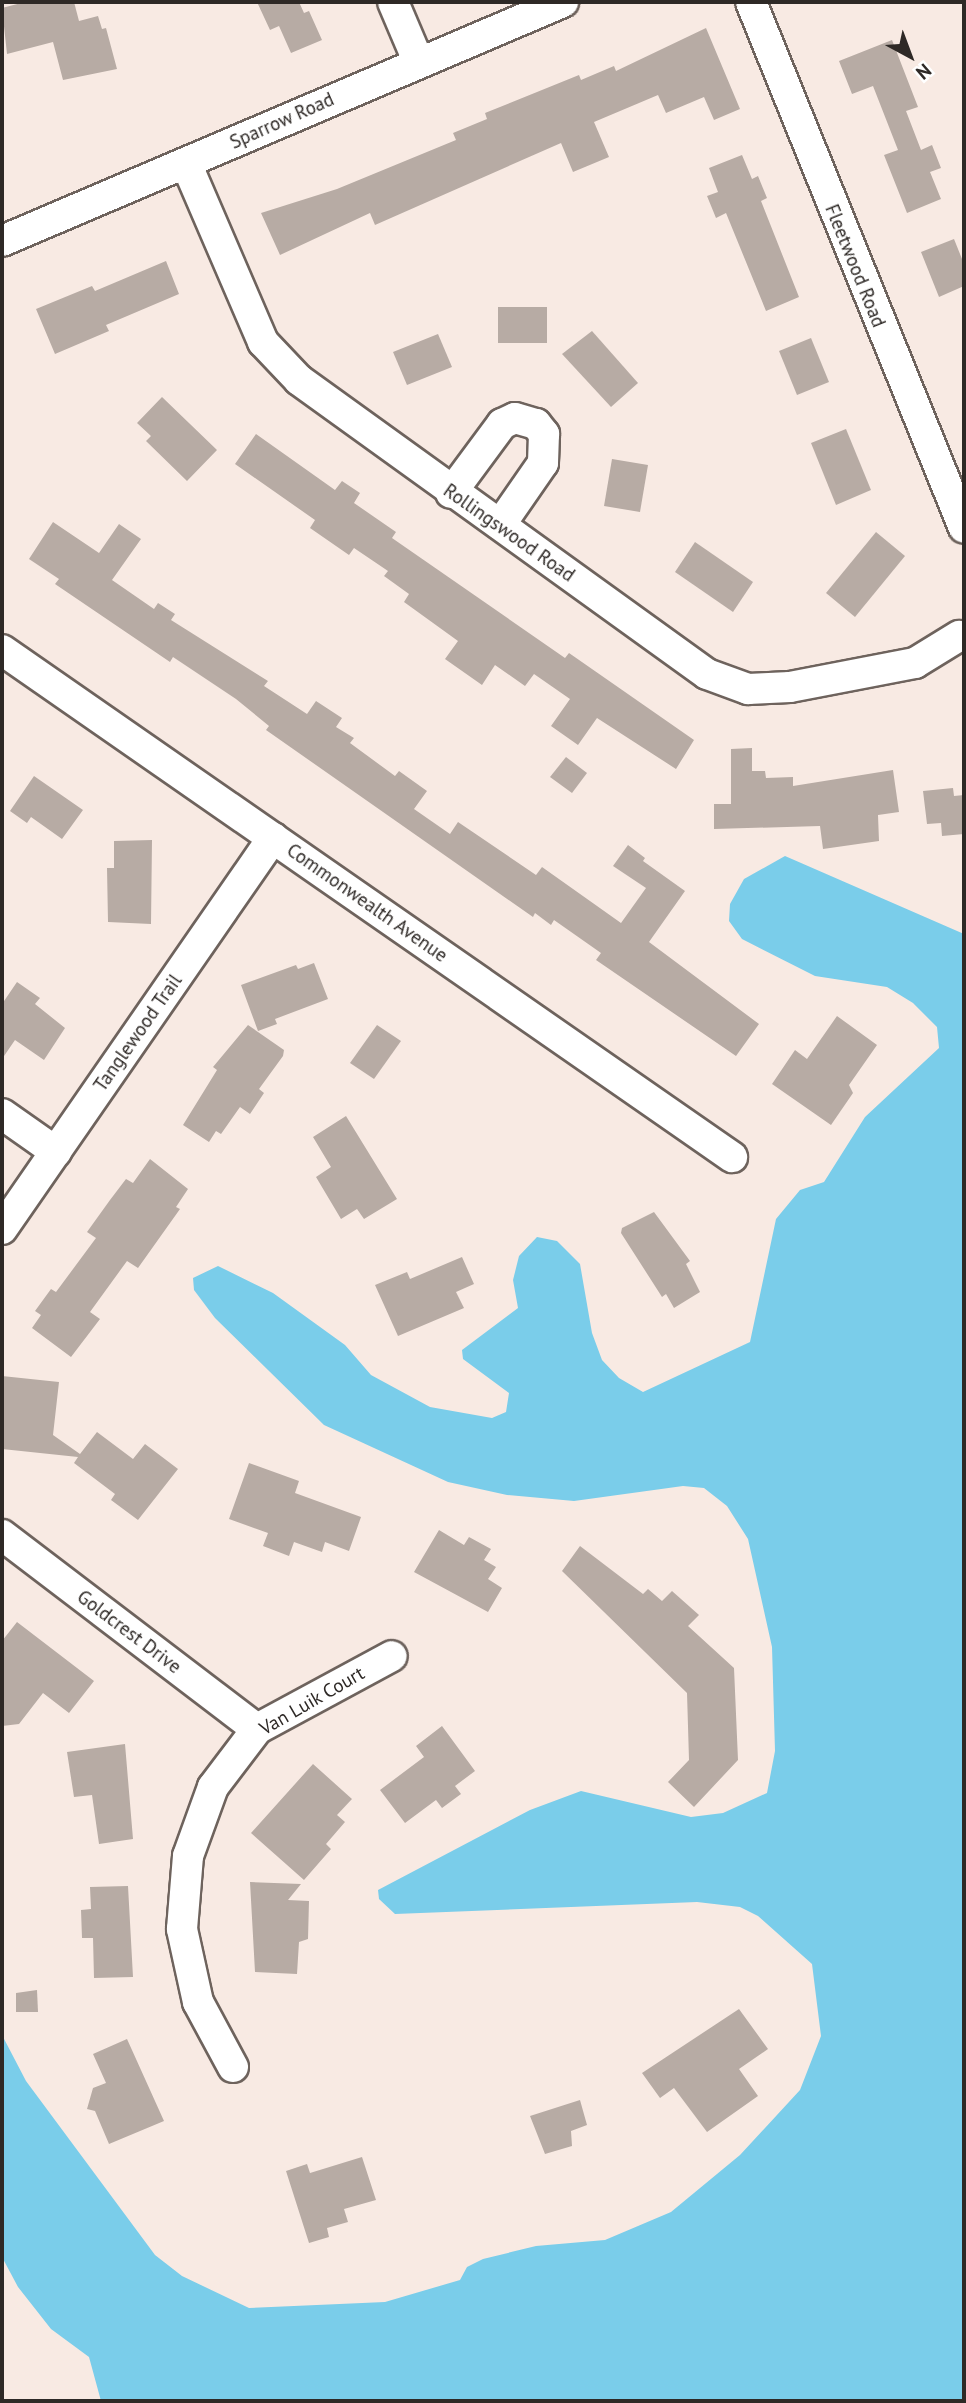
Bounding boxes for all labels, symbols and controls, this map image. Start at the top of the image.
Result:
north arrow [875,21,945,91]
text: N [911,59,936,85]
street label: Sparrow Road [226,88,338,154]
street label: Fleetwood Road [820,201,890,331]
street label: Rollingswood Road [439,479,579,587]
street label: Commonwealth Avenue [282,839,452,967]
street label: Tanglewood Trail [89,970,187,1096]
street label: Goldcrest Drive [72,1585,186,1679]
street label: Van Luik Court [255,1662,369,1740]

